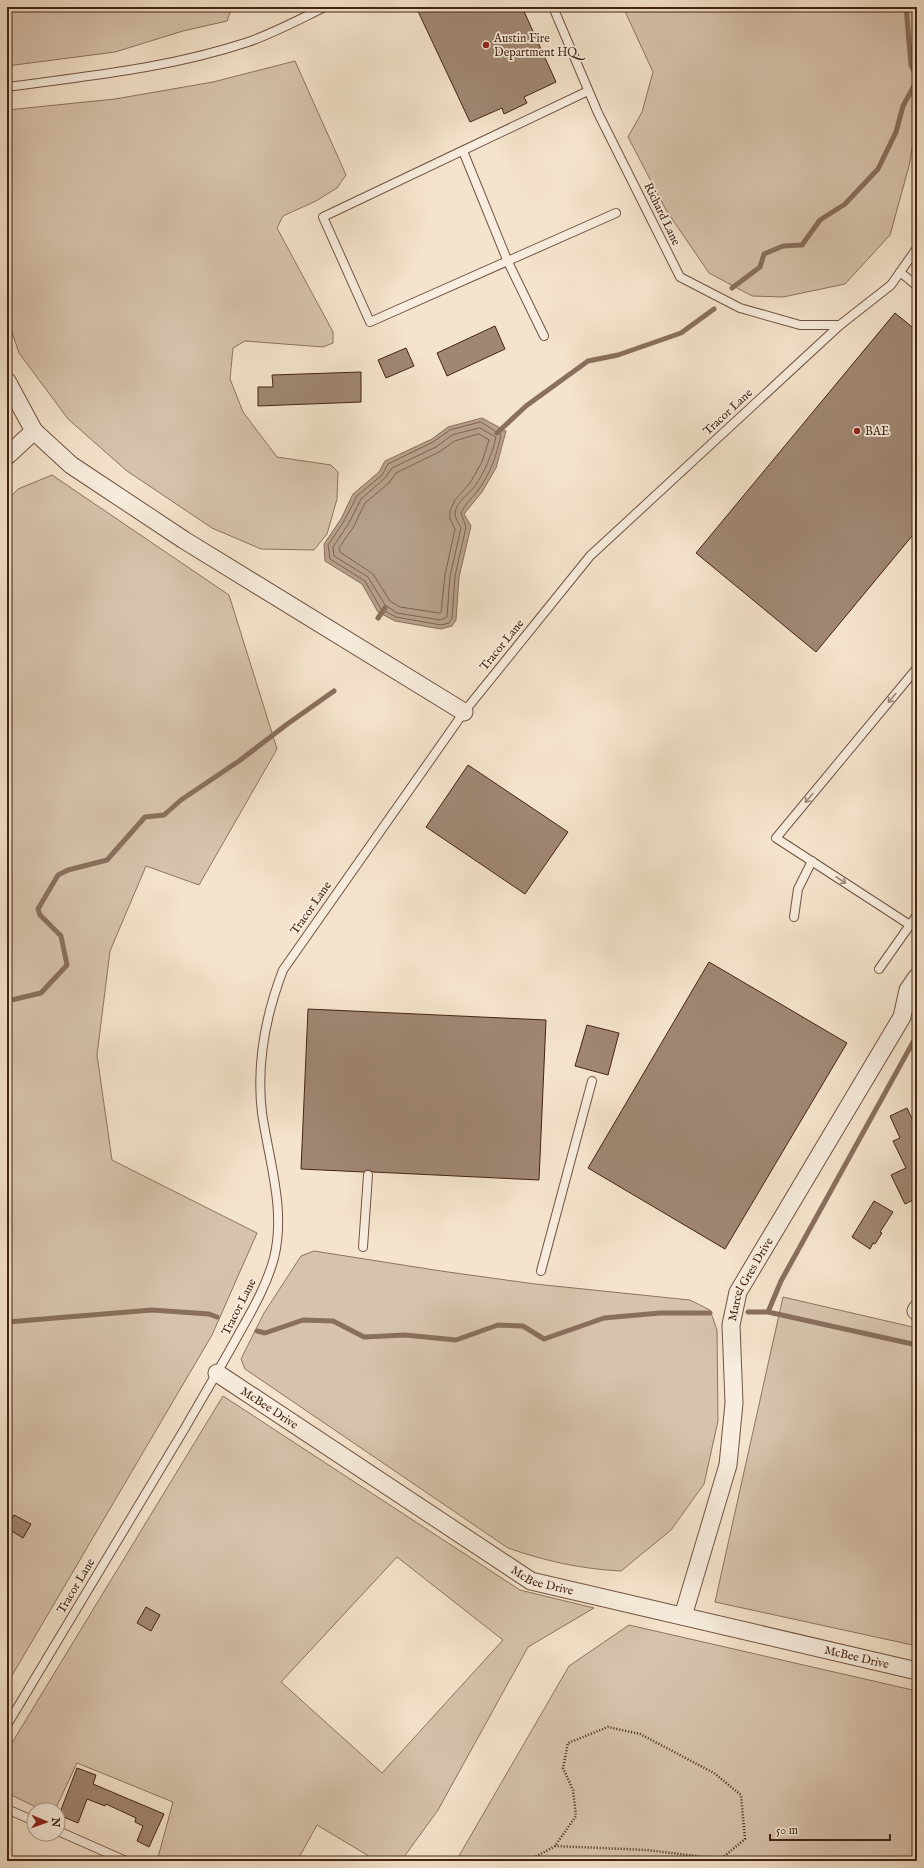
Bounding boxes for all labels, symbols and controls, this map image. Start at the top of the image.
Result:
place label: Austin Fire Department HQ [493,31,586,61]
marker: Austin Fire Department HQ [481,40,491,50]
street label: Richard Lane [640,180,684,248]
street label: Tracor Lane [700,385,756,439]
place label: BAE [865,424,889,439]
marker: BAE [852,426,862,436]
street label: Tracor Lane [477,616,528,674]
one-way arrow [888,692,897,703]
one-way arrow [805,792,814,803]
one-way arrow [835,877,847,885]
street label: Tracor Lane [287,878,335,938]
street label: Marcel Gres Drive [725,1234,777,1322]
street label: Tracor Lane [218,1276,260,1338]
street label: McBee Drive [238,1383,302,1433]
street label: Tracor Lane [54,1555,99,1616]
street label: McBee Drive [508,1562,575,1598]
street label: McBee Drive [823,1642,891,1672]
north arrow [26,1802,66,1842]
text: N [48,1816,62,1828]
scale bar [770,1816,890,1842]
text: 50 m [776,1823,798,1838]

